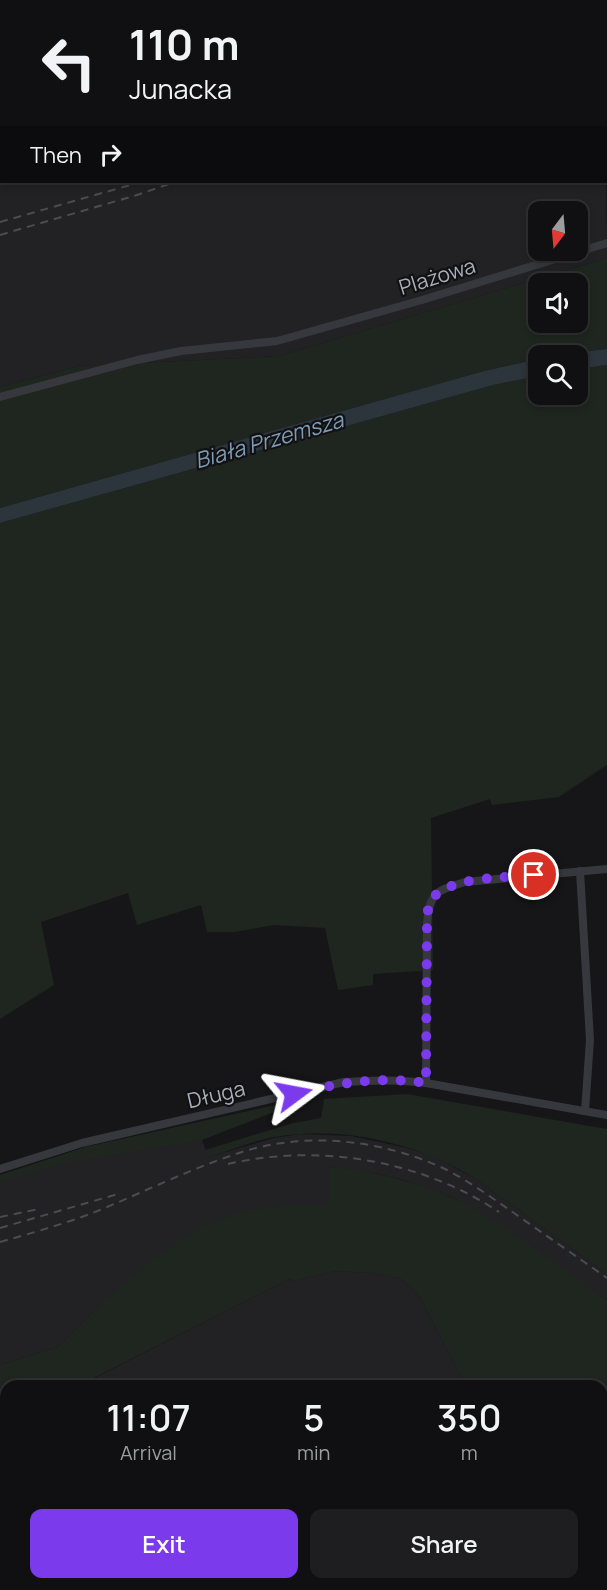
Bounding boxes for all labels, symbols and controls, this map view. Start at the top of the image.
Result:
text: 110 m [129,15,240,73]
icon: left [30,24,108,102]
text: Junacka [129,70,232,107]
icon: right [94,138,127,171]
text: Then [30,140,82,170]
north arrow [528,201,588,261]
map controls [528,201,588,405]
street label: Plażowa [395,251,479,301]
button: sound [528,273,588,333]
button: search [528,345,588,405]
water label: Biała Przemsza [191,404,348,476]
pin [508,849,559,900]
icon: arrive [517,858,550,891]
position arrow [262,1062,326,1126]
street label: Długa [184,1074,248,1114]
text: 11:07 [106,1393,191,1442]
text: 5 [303,1393,324,1442]
text: 350 [437,1393,502,1442]
text: Arrival [120,1439,177,1466]
text: min [297,1439,330,1466]
text: m [461,1439,478,1466]
button: Exit [30,1509,298,1578]
button: Share [310,1509,578,1578]

